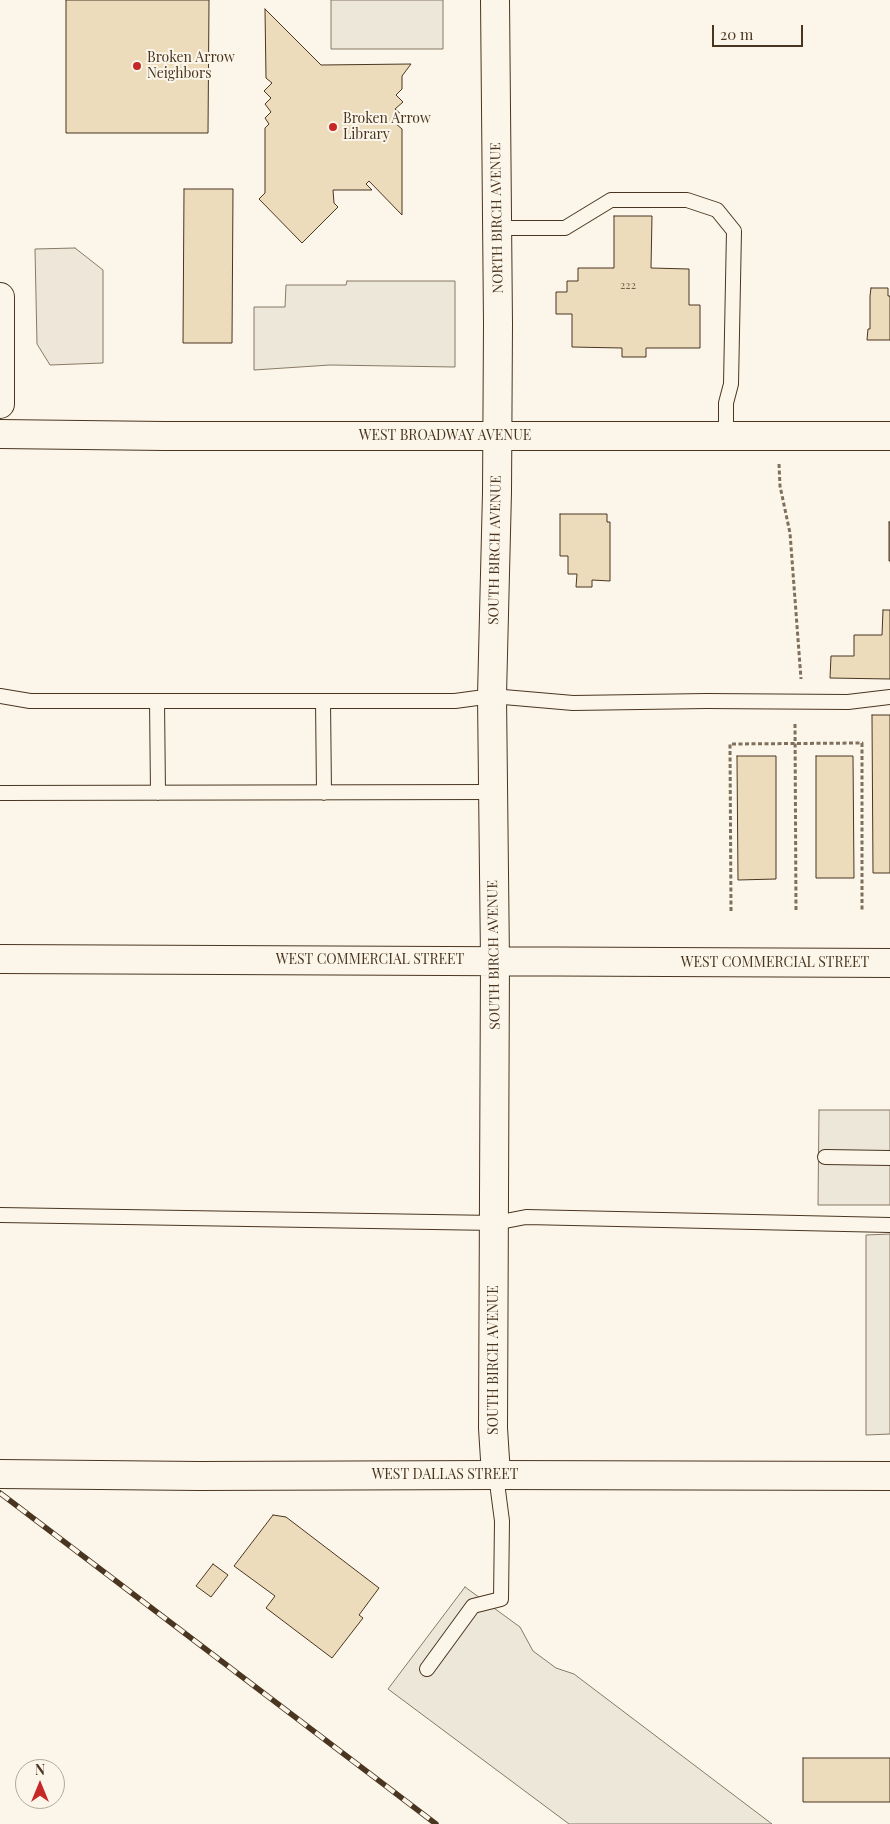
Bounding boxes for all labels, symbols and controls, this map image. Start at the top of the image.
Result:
scale bar [715,15,806,47]
text: 20 m [720,24,753,44]
place label: Broken Arrow Neighbors [147,50,235,82]
marker: Broken Arrow Neighbors [131,60,143,72]
place label: Broken Arrow Library [343,111,431,144]
marker: Broken Arrow Library [327,121,339,133]
street label: NORTH BIRCH AVENUE [487,142,507,294]
house number: 222 [620,279,636,293]
street label: WEST BROADWAY AVENUE [359,428,531,444]
street label: SOUTH BIRCH AVENUE [485,475,505,625]
street label: SOUTH BIRCH AVENUE [484,880,504,1030]
street label: WEST COMMERCIAL STREET [276,952,464,968]
street label: WEST COMMERCIAL STREET [681,955,869,971]
street label: SOUTH BIRCH AVENUE [486,1285,502,1435]
street label: WEST DALLAS STREET [372,1467,518,1483]
north arrow [15,1759,65,1809]
text: N [35,1760,45,1779]

